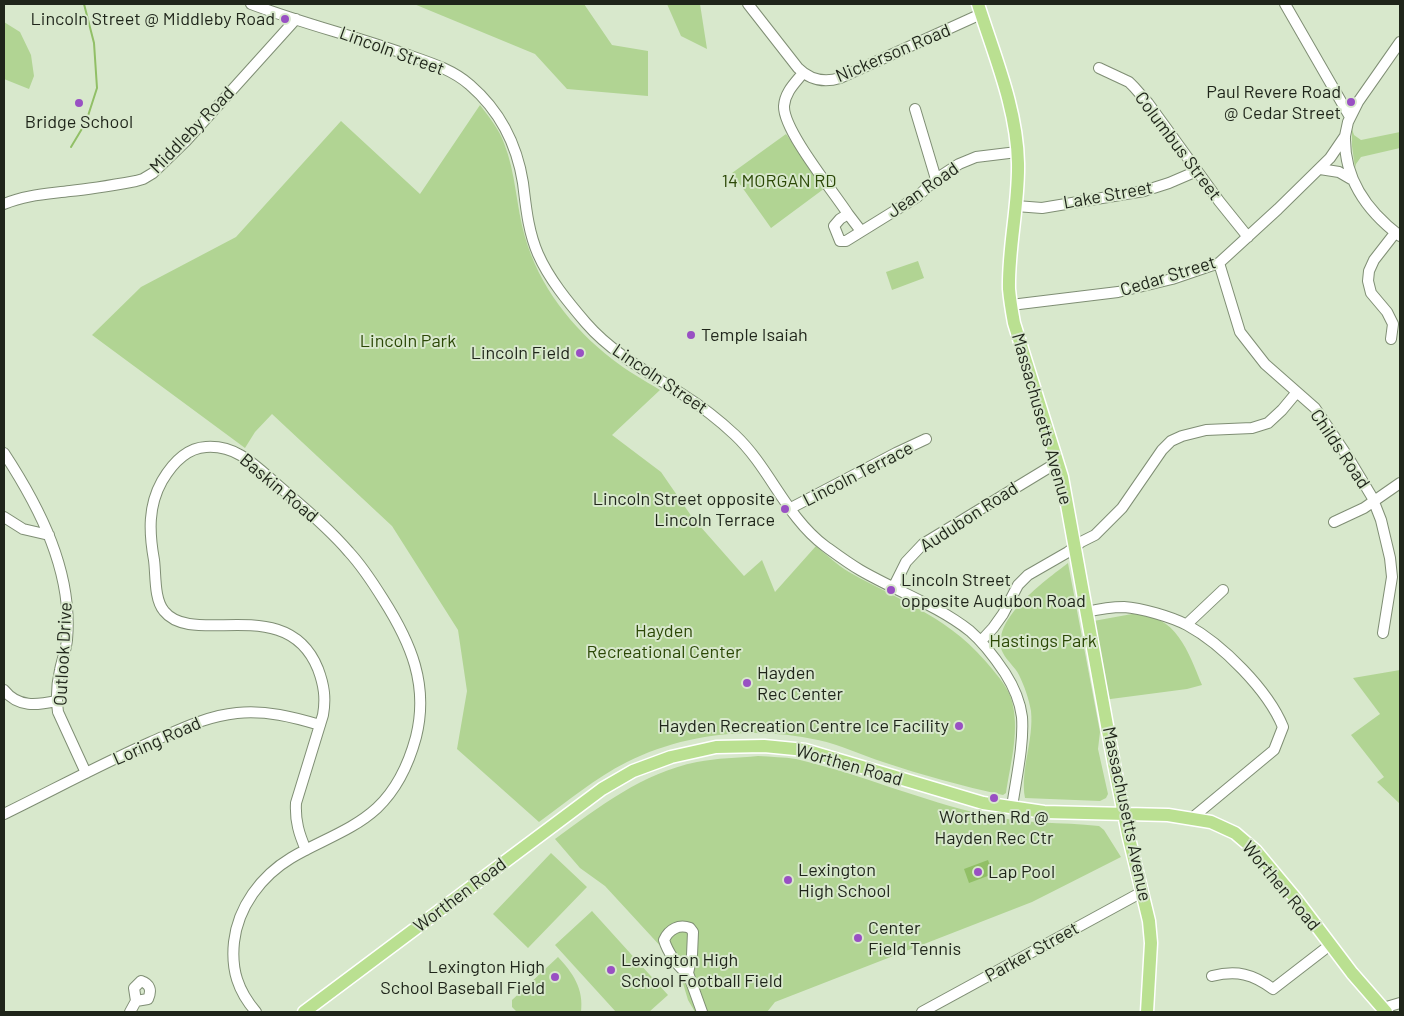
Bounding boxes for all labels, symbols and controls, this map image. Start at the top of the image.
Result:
place label: Lincoln Street @ Middleby Road [31,8,275,30]
marker: Lincoln Street @ Middleby Road [279,13,291,25]
street label: Nickerson Road [832,19,954,87]
street label: Lincoln Street [337,22,447,80]
place label: Paul Revere Road @ Cedar Street [1206,81,1341,124]
street label: Middleby Road [145,82,239,178]
street label: Columbus Street [1130,87,1226,205]
marker: Paul Revere Road @ Cedar Street [1345,96,1357,108]
marker: Bridge School [73,97,85,109]
place label: Bridge School [25,111,133,133]
street label: Jean Road [883,158,963,222]
park label: 14 MORGAN RD [722,170,836,192]
street label: Lake Street [1062,177,1154,213]
street label: Cedar Street [1118,251,1218,301]
place label: Temple Isaiah [701,324,808,346]
marker: Temple Isaiah [685,329,697,341]
park label: Lincoln Park [360,330,456,352]
street label: Massachusetts Avenue [1007,331,1077,507]
street label: Lincoln Street [608,339,712,419]
place label: Lincoln Field [471,342,570,364]
marker: Lincoln Field [574,347,586,359]
street label: Childs Road [1306,405,1374,493]
street label: Lincoln Terrace [799,437,917,511]
street label: Baskin Road [235,449,323,527]
street label: Audubon Road [916,477,1022,557]
place label: Lincoln Street opposite Lincoln Terrace [593,488,775,530]
marker: Lincoln Street opposite Lincoln Terrace [779,503,791,515]
place label: Lincoln Street opposite Audubon Road [901,569,1086,612]
marker: Lincoln Street opposite Audubon Road [885,584,897,596]
street label: Outlook Drive [49,602,77,706]
park label: Hayden Recreational Center [586,620,742,662]
park label: Hastings Park [989,630,1097,652]
place label: Hayden Rec Center [757,662,843,704]
marker: Hayden Rec Center [741,677,753,689]
street label: Loring Road [110,712,204,770]
place label: Hayden Recreation Centre Ice Facility [658,715,949,737]
marker: Hayden Recreation Centre Ice Facility [953,720,965,732]
street label: Massachusetts Avenue [1098,725,1156,903]
street label: Worthen Road [793,739,905,791]
marker: Worthen Rd @ Hayden Rec Ctr [988,792,1000,804]
place label: Worthen Rd @ Hayden Rec Ctr [934,806,1054,849]
street label: Worthen Road [1237,837,1325,935]
street label: Worthen Road [409,853,511,937]
place label: Lexington High School [798,859,891,902]
place label: Lap Pool [988,861,1055,883]
marker: Lap Pool [972,866,984,878]
marker: Lexington High School [782,874,794,886]
place label: Center Field Tennis [868,917,961,960]
street label: Parker Street [981,917,1083,987]
marker: Center Field Tennis [852,932,864,944]
place label: Lexington High School Football Field [621,949,783,992]
place label: Lexington High School Baseball Field [380,956,545,999]
marker: Lexington High School Football Field [605,964,617,976]
marker: Lexington High School Baseball Field [549,971,561,983]

